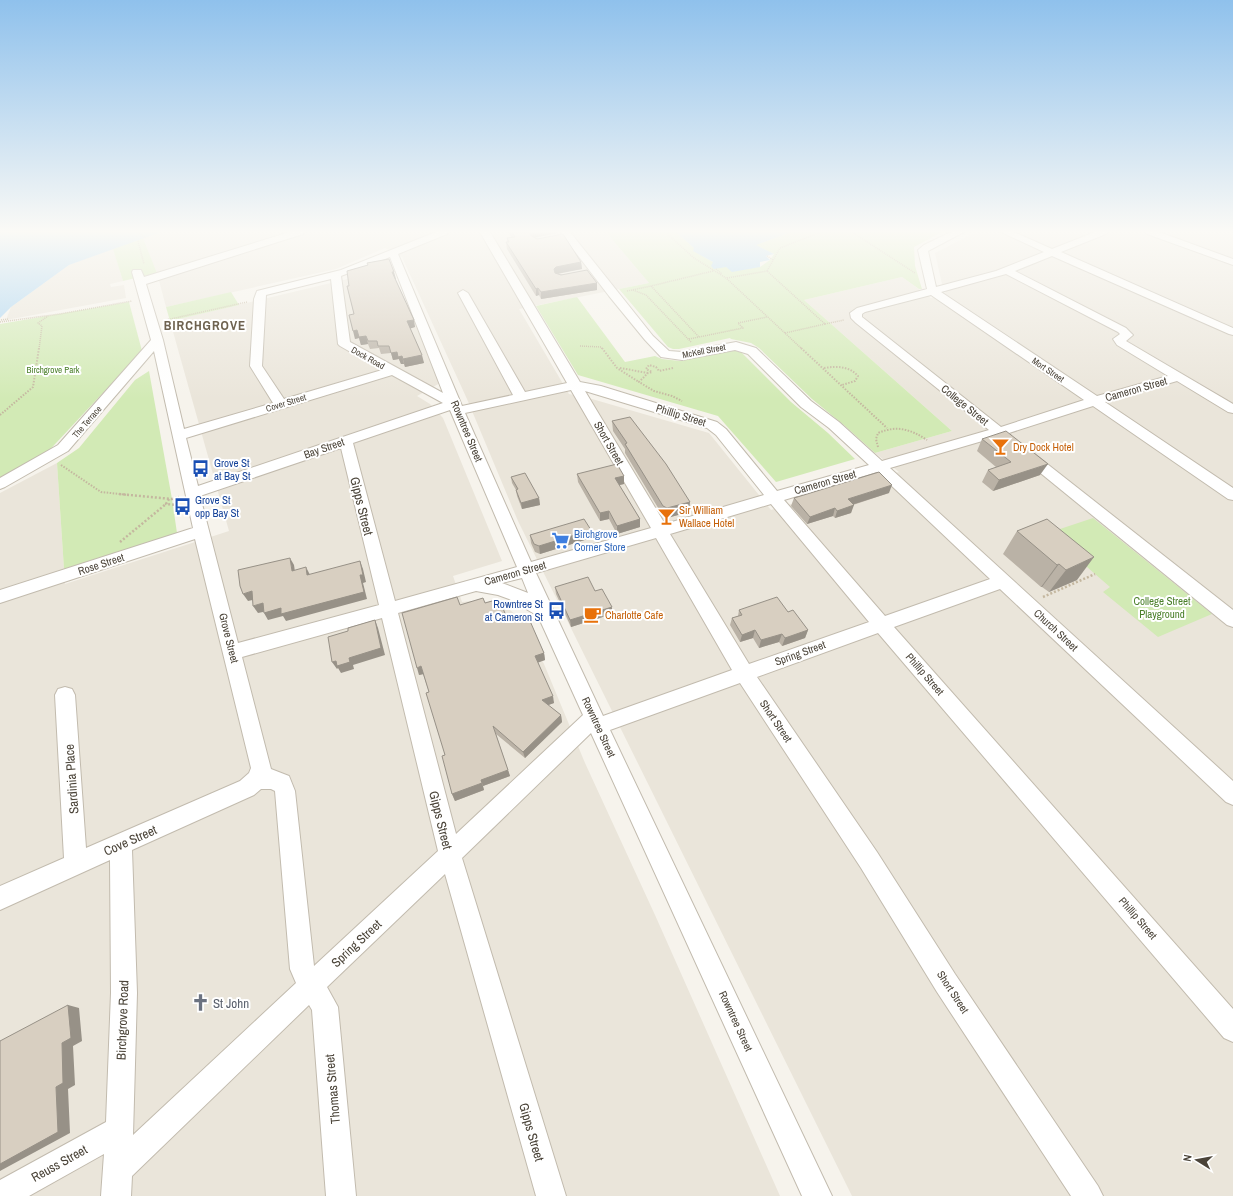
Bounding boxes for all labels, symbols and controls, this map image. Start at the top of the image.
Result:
district label: BIRCHGROVE [164,317,246,334]
street label: McKell Street [681,341,727,361]
street label: Dock Road [349,344,387,372]
street label: Mort Street [1030,355,1066,385]
park label: Birchgrove Park [27,364,80,376]
street label: Cameron Street [1103,373,1169,405]
street label: College Street [938,382,992,429]
street label: Cover Street [264,391,308,415]
street label: Rowntree Street [448,398,486,464]
street label: Phillip Street [654,401,708,429]
street label: The Terrace [70,403,104,441]
street label: Short Street [591,419,627,468]
street label: Bay Street [302,434,347,461]
bar icon: Dry Dock Hotel [990,437,1010,457]
place label: Dry Dock Hotel [1013,440,1074,454]
place label: Grove St at Bay St [214,456,251,483]
bus stop icon: Grove St at Bay St [191,459,211,479]
street label: Cameron Street [792,466,858,498]
street label: Gipps Street [346,475,377,537]
place label: Grove St opp Bay St [195,493,240,520]
bus stop icon: Grove St opp Bay St [172,496,192,516]
place label: Sir William Wallace Hotel [679,503,734,530]
bar icon: Sir William Wallace Hotel [656,506,676,526]
place label: Birchgrove Corner Store [574,527,626,554]
supermarket icon: Birchgrove Corner Store [551,530,571,550]
street label: Rose Street [76,550,126,578]
street label: Cameron Street [482,557,548,589]
park label: College Street Playground [1133,594,1191,621]
place label: Rowntree St at Cameron St [485,597,543,624]
bus stop icon: Rowntree St at Cameron St [546,600,566,620]
cafe icon: Charlotte Cafe [582,605,602,625]
street label: Church Street [1031,606,1081,654]
place label: Charlotte Cafe [605,608,663,622]
street label: Grove Street [216,611,242,665]
street label: Spring Street [773,637,828,669]
street label: Phillip Street [903,650,948,698]
street label: Rowntree Street [579,695,619,760]
street label: Short Street [757,697,796,745]
street label: Sardinia Place [61,743,82,814]
street label: Gipps Street [425,789,456,851]
street label: Cove Street [101,821,159,860]
street label: Phillip Street [1116,894,1161,942]
street label: Spring Street [328,916,385,971]
street label: Short Street [934,968,972,1016]
street label: Birchgrove Road [113,980,132,1060]
street label: Rowntree Street [716,989,756,1054]
church icon: St John [190,993,210,1013]
place label: St John [213,995,249,1012]
street label: Thomas Street [321,1053,344,1125]
street label: Gipps Street [515,1101,548,1163]
north arrow [1177,1140,1217,1180]
street label: Reuss Street [28,1141,90,1186]
text: N [1180,1154,1195,1163]

